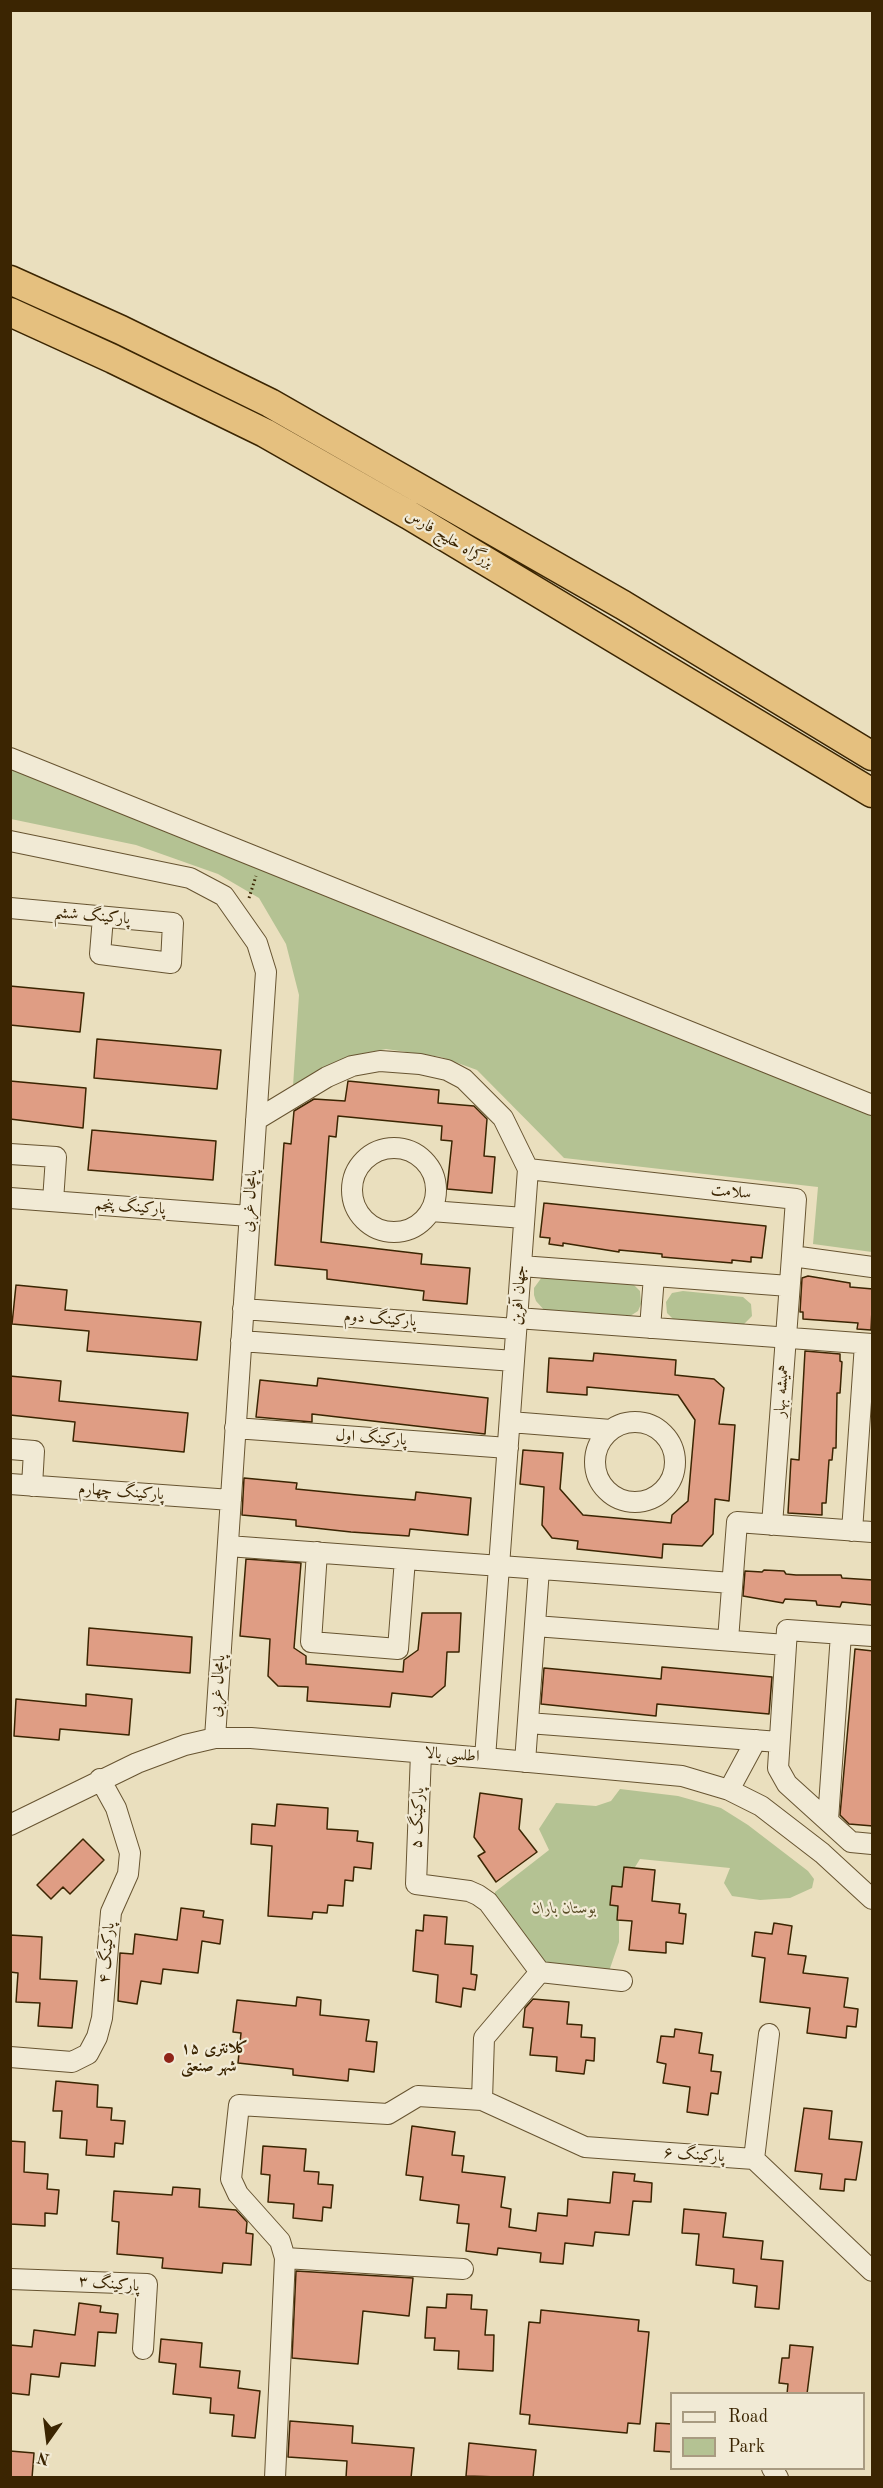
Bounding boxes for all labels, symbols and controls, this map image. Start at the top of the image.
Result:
street label: بزرگراه خلیج فارس [402,505,496,573]
street label: پارکینگ ششم [53,903,131,929]
street label: پامچال غربی [238,1169,262,1233]
street label: سلامت [710,1180,752,1204]
street label: پارکینگ پنجم [94,1195,166,1219]
street label: جهان آفرین [507,1264,531,1326]
street label: پارکینگ دوم [343,1307,417,1331]
street label: همیشه بهار [771,1364,793,1418]
street label: پارکینگ اول [335,1426,407,1450]
street label: پارکینگ چهارم [78,1479,164,1505]
street label: پامچال غربی [206,1654,230,1718]
street label: اطلسی بالا [424,1744,480,1766]
street label: پارکینگ ۵ [407,1787,429,1849]
park label: بوستان باران [532,1899,596,1919]
street label: پارکینگ ۴ [95,1922,119,1984]
place label: کلانتری ۱۵ شهر صنعتی [181,2039,248,2077]
marker: کلانتری ۱۵ شهر صنعتی [162,2051,176,2065]
street label: پارکینگ ۶ [663,2143,725,2167]
street label: پارکینگ ۳ [78,2272,140,2296]
legend [670,2392,865,2470]
text: Road [728,2408,768,2426]
north arrow [18,2410,78,2470]
text: Park [728,2438,765,2456]
text: N [36,2448,52,2467]

